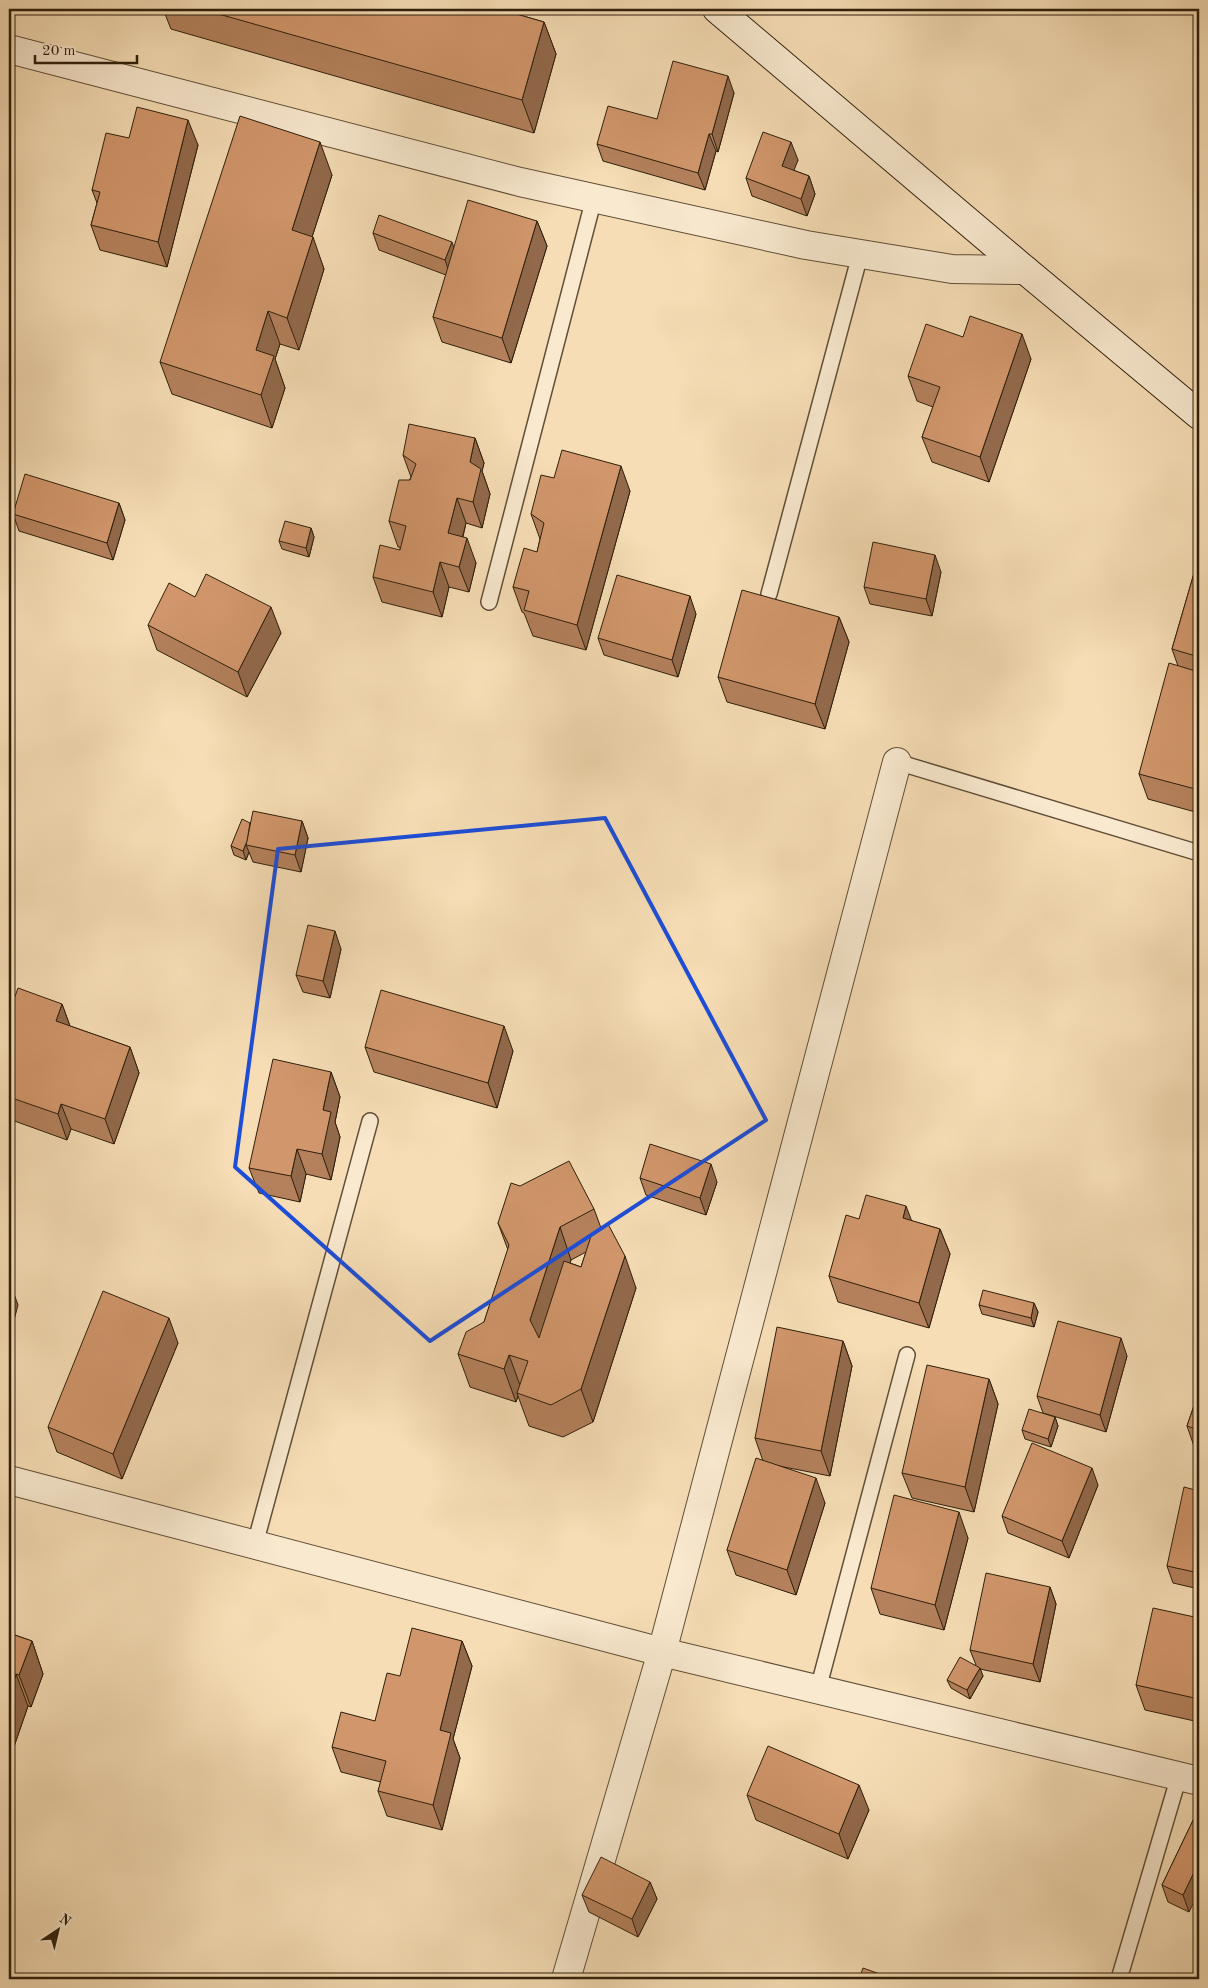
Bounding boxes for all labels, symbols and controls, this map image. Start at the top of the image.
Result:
scale bar [35,32,138,64]
text: 20 m [42,44,76,59]
north arrow [32,1906,82,1956]
text: N [56,1911,74,1929]

